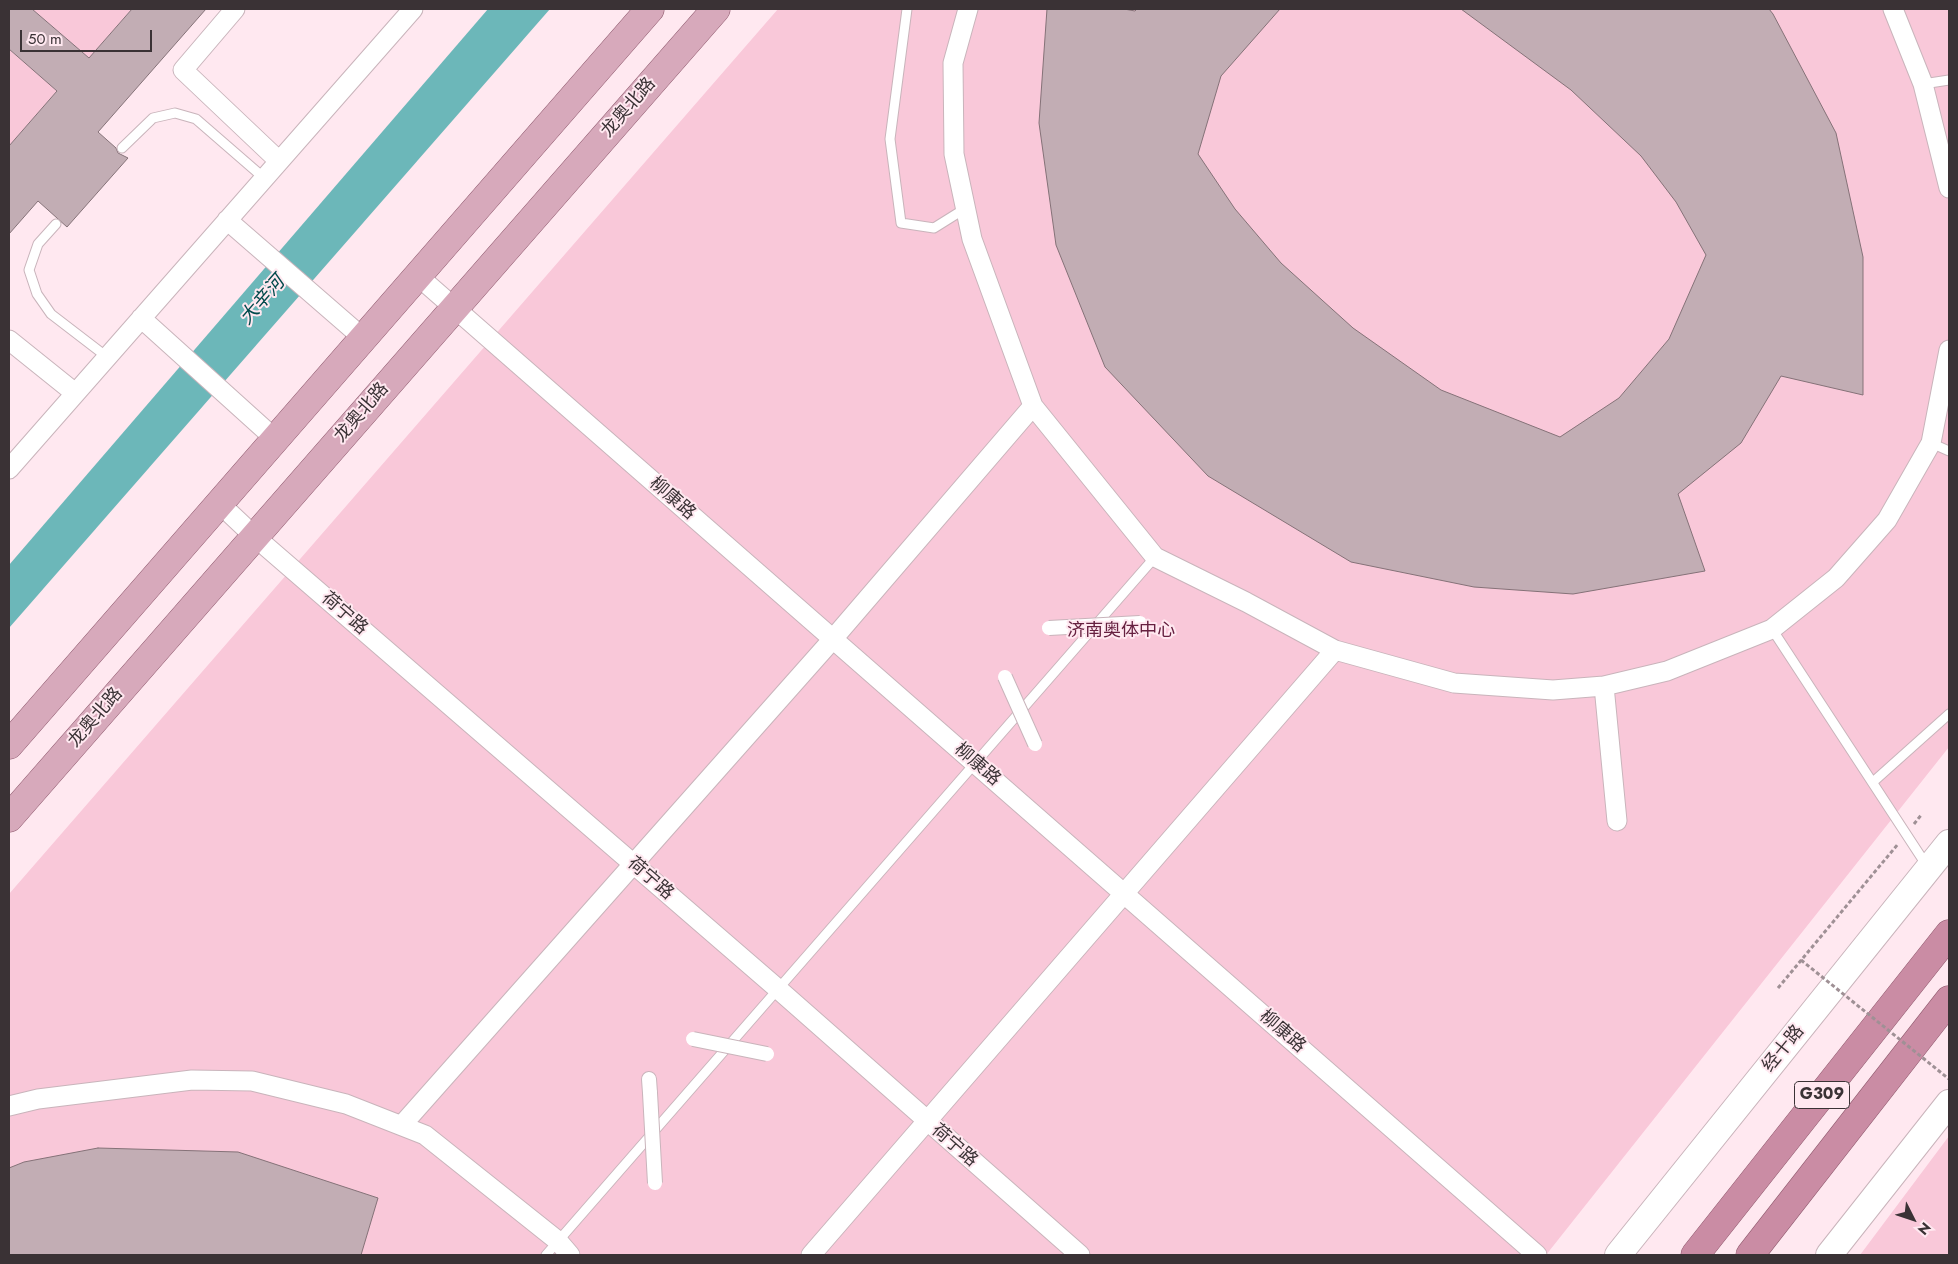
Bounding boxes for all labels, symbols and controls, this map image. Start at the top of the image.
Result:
scale bar [22,20,155,52]
text: 50 m [28,28,62,50]
street label: 龙奥北路 [597,74,661,142]
water label: 大辛河 [236,272,290,330]
street label: 龙奥北路 [330,379,394,447]
street label: 柳康路 [645,473,699,525]
street label: 荷宁路 [317,588,371,640]
park label: 济南奥体中心 [1067,621,1175,643]
street label: 龙奥北路 [64,684,128,752]
street label: 柳康路 [950,739,1004,791]
street label: 荷宁路 [623,853,677,905]
street label: 柳康路 [1255,1006,1309,1058]
street label: 经十路 [1759,1021,1809,1077]
road number: G309 [1794,1082,1850,1108]
street label: 荷宁路 [927,1120,981,1172]
north arrow [1888,1194,1938,1244]
text: N [1913,1218,1936,1240]

